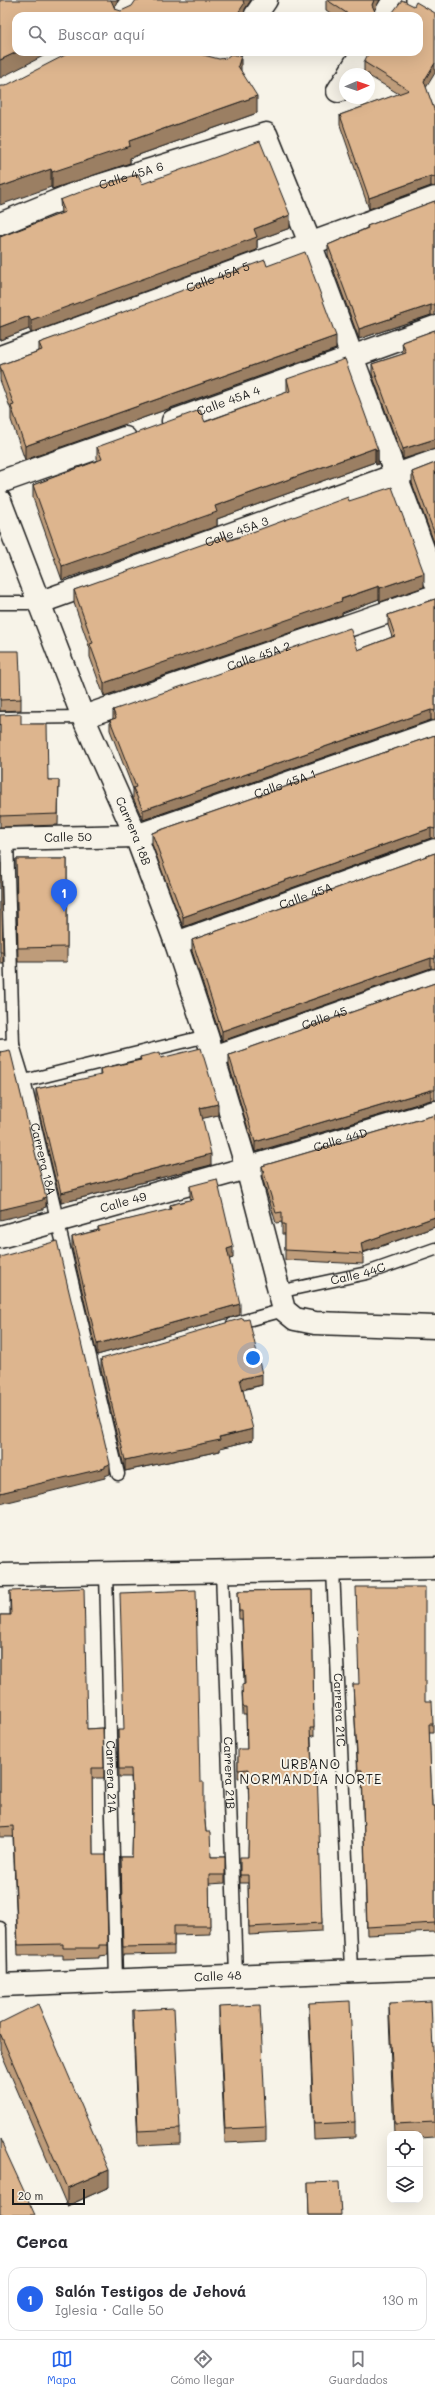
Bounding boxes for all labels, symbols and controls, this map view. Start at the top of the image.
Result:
search box [12,12,423,56]
icon: search [26,23,48,45]
text: Buscar aquí [58,24,145,44]
north arrow [339,68,375,104]
street label: Calle 45A 6 [97,157,165,192]
street label: Calle 45A 5 [184,257,252,295]
street label: Calle 45A 4 [194,381,262,419]
street label: Calle 45A 3 [202,512,270,550]
street label: Calle 45A 2 [225,637,293,674]
street label: Calle 45A 1 [252,765,318,801]
street label: Carrera 18B [112,794,155,867]
street label: Calle 50 [44,828,93,845]
street label: Calle 45A [277,878,334,912]
pin: 1 [51,879,77,912]
street label: Calle 45 [299,1002,349,1033]
street label: Carrera 18A [27,1121,60,1197]
street label: Calle 44D [311,1124,369,1155]
street label: Calle 49 [98,1188,148,1216]
street label: Calle 44C [329,1258,388,1288]
your location [243,1348,263,1368]
street label: Carrera 21C [331,1673,350,1747]
street label: Carrera 21B [221,1736,239,1809]
street label: Carrera 21A [103,1740,121,1814]
district label: URBANO NORMANDÍA NORTE [240,1755,382,1787]
street label: Calle 48 [194,1967,242,1984]
map controls [387,2131,423,2203]
button: locate [387,2131,423,2167]
button: layers [387,2167,423,2203]
scale bar [12,2187,85,2206]
text: 20 m [18,2188,43,2203]
text: Cerca [16,2230,68,2252]
text: Salón Testigos de Jehová [55,2281,246,2301]
text: 1 [27,2291,33,2308]
text: 130 m [382,2291,418,2308]
text: Iglesia · Calle 50 [55,2301,164,2318]
tab: Mapa [47,2348,76,2387]
tab: Cómo llegar [170,2348,235,2387]
tab: Guardados [329,2348,388,2387]

